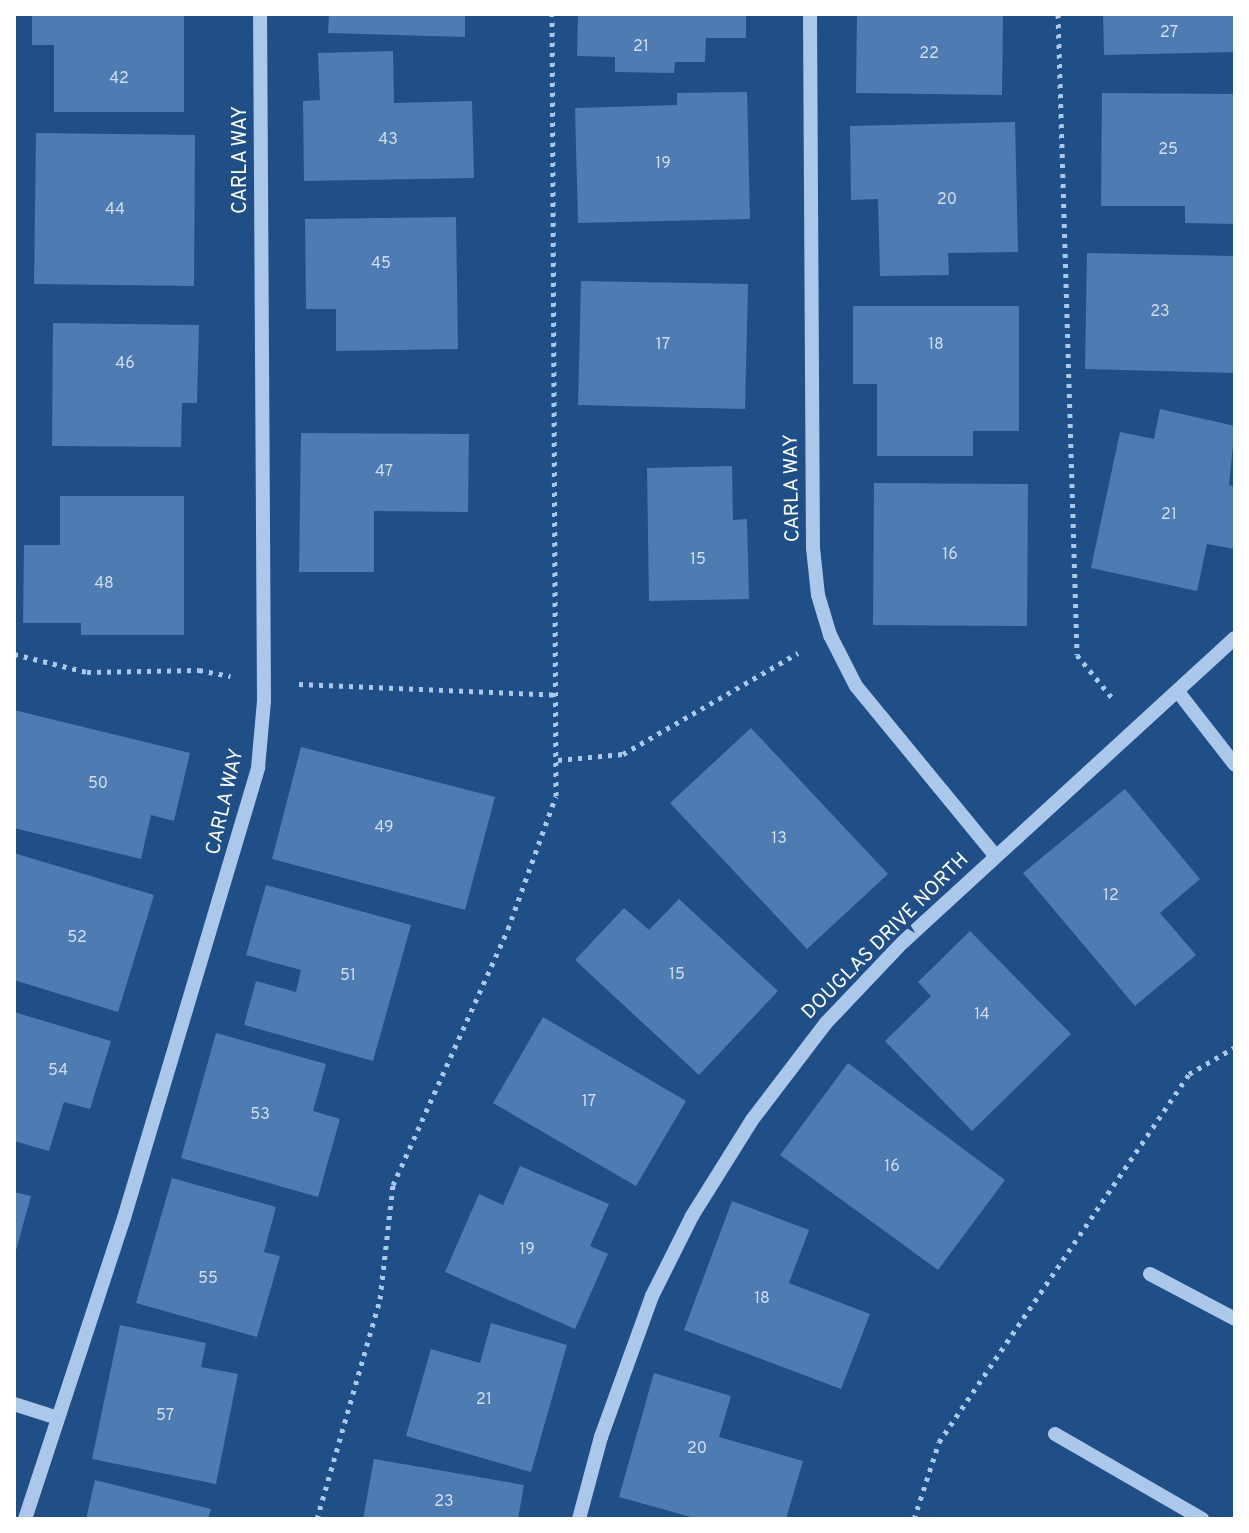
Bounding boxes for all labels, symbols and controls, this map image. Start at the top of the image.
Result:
house number: 27 [1160,23,1178,43]
house number: 21 [633,37,649,57]
house number: 22 [919,44,939,64]
house number: 42 [109,69,129,89]
street label: CARLA WAY [229,105,253,215]
house number: 43 [378,130,398,150]
house number: 25 [1158,140,1178,160]
house number: 19 [655,154,671,174]
house number: 20 [937,190,957,210]
house number: 44 [105,200,125,220]
house number: 45 [371,254,391,274]
house number: 23 [1150,302,1170,322]
house number: 17 [656,335,670,355]
house number: 18 [928,335,944,355]
house number: 46 [115,354,135,374]
street label: CARLA WAY [780,433,806,543]
house number: 47 [375,462,393,482]
house number: 21 [1161,505,1177,525]
house number: 16 [942,545,958,565]
house number: 15 [690,550,706,570]
house number: 48 [94,574,114,594]
street label: CARLA WAY [202,746,250,858]
house number: 50 [88,774,108,794]
house number: 49 [374,818,394,838]
house number: 13 [771,829,787,849]
street label: DOUGLAS DRIVE NORTH [798,849,974,1025]
house number: 12 [1103,886,1119,906]
house number: 52 [67,928,87,948]
house number: 15 [669,965,685,985]
house number: 51 [340,966,356,986]
house number: 14 [974,1005,990,1025]
house number: 54 [48,1061,68,1081]
house number: 17 [582,1092,596,1112]
house number: 53 [250,1105,270,1125]
house number: 16 [884,1157,900,1177]
house number: 19 [519,1240,535,1260]
house number: 55 [198,1269,218,1289]
house number: 18 [754,1289,770,1309]
house number: 21 [476,1390,492,1410]
house number: 57 [156,1406,174,1426]
house number: 20 [687,1439,707,1459]
house number: 23 [434,1492,454,1512]

